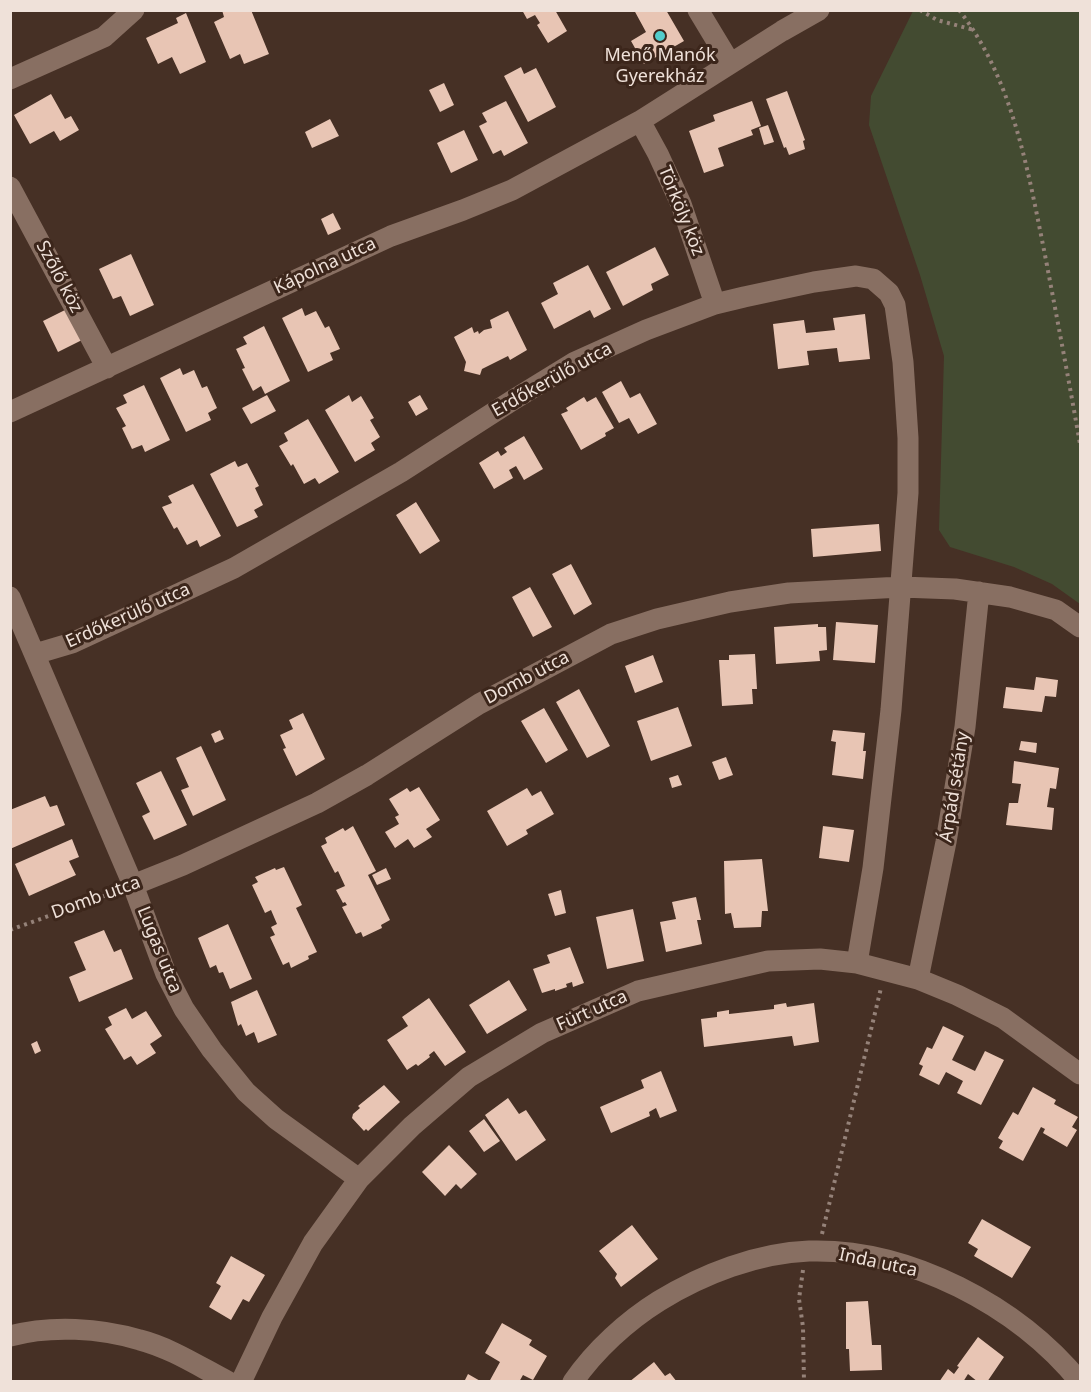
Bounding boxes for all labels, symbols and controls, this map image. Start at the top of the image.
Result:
marker: Menő Manók Gyerekház [653,29,667,43]
place label: Menő Manók Gyerekház [604,45,716,88]
street label: Törköly köz [653,163,709,259]
street label: Kápolna utca [271,233,379,299]
street label: Szőlő köz [31,237,87,317]
street label: Erdőkerülő utca [488,338,616,422]
street label: Erdőkerülő utca [62,579,194,653]
street label: Domb utca [481,647,573,709]
street label: Árpád sétány [936,730,974,844]
street label: Domb utca [49,872,143,924]
street label: Lugas utca [132,904,186,996]
street label: Fürt utca [553,986,631,1036]
street label: Inda utca [837,1244,919,1282]

